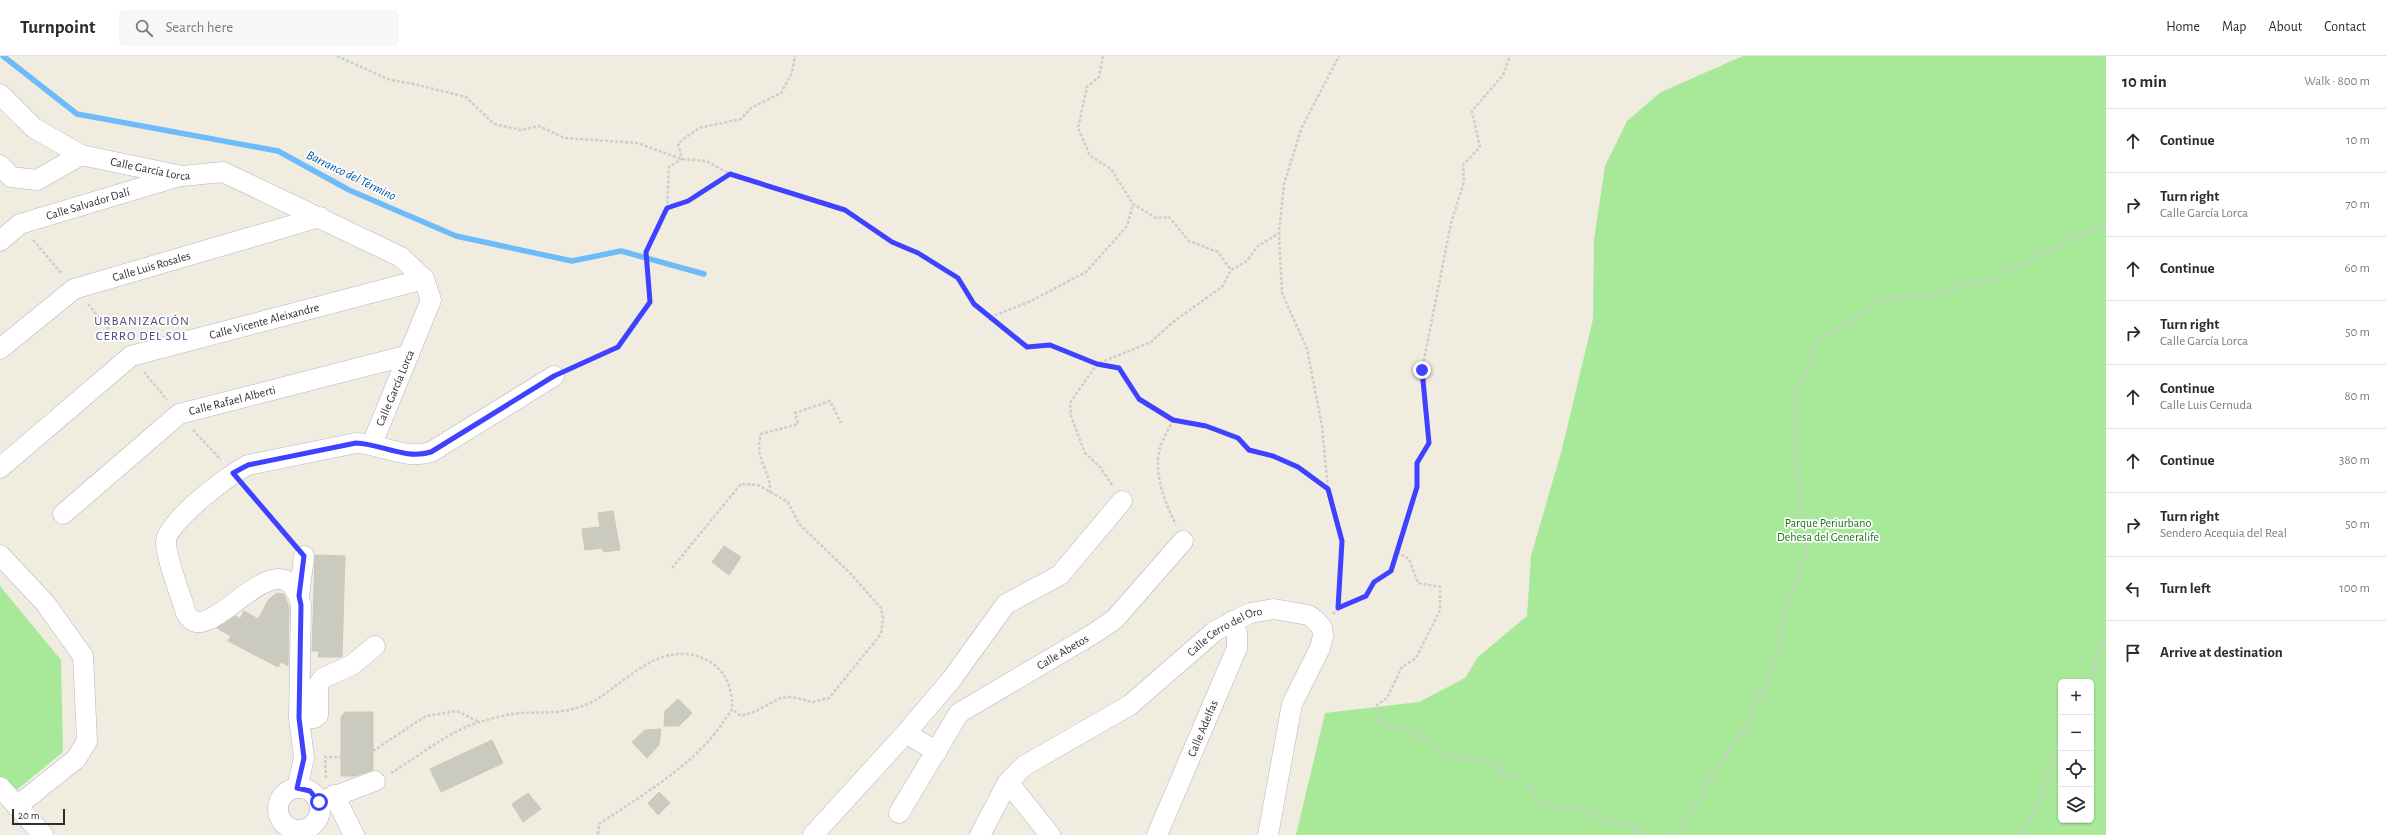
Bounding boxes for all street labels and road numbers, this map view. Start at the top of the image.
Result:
street label: Calle García Lorca [109,155,191,182]
street label: Calle Salvador Dalí [45,185,131,222]
street label: Calle Luis Rosales [111,249,192,283]
street label: Calle Vicente Aleixandre [208,301,320,341]
street label: Calle García Lorca [374,348,417,428]
street label: Calle Rafael Alberti [188,384,277,417]
street label: Calle Cerro del Oro [1185,605,1263,658]
street label: Calle Abetos [1035,632,1091,672]
street label: Calle Adelfas [1185,698,1220,758]

